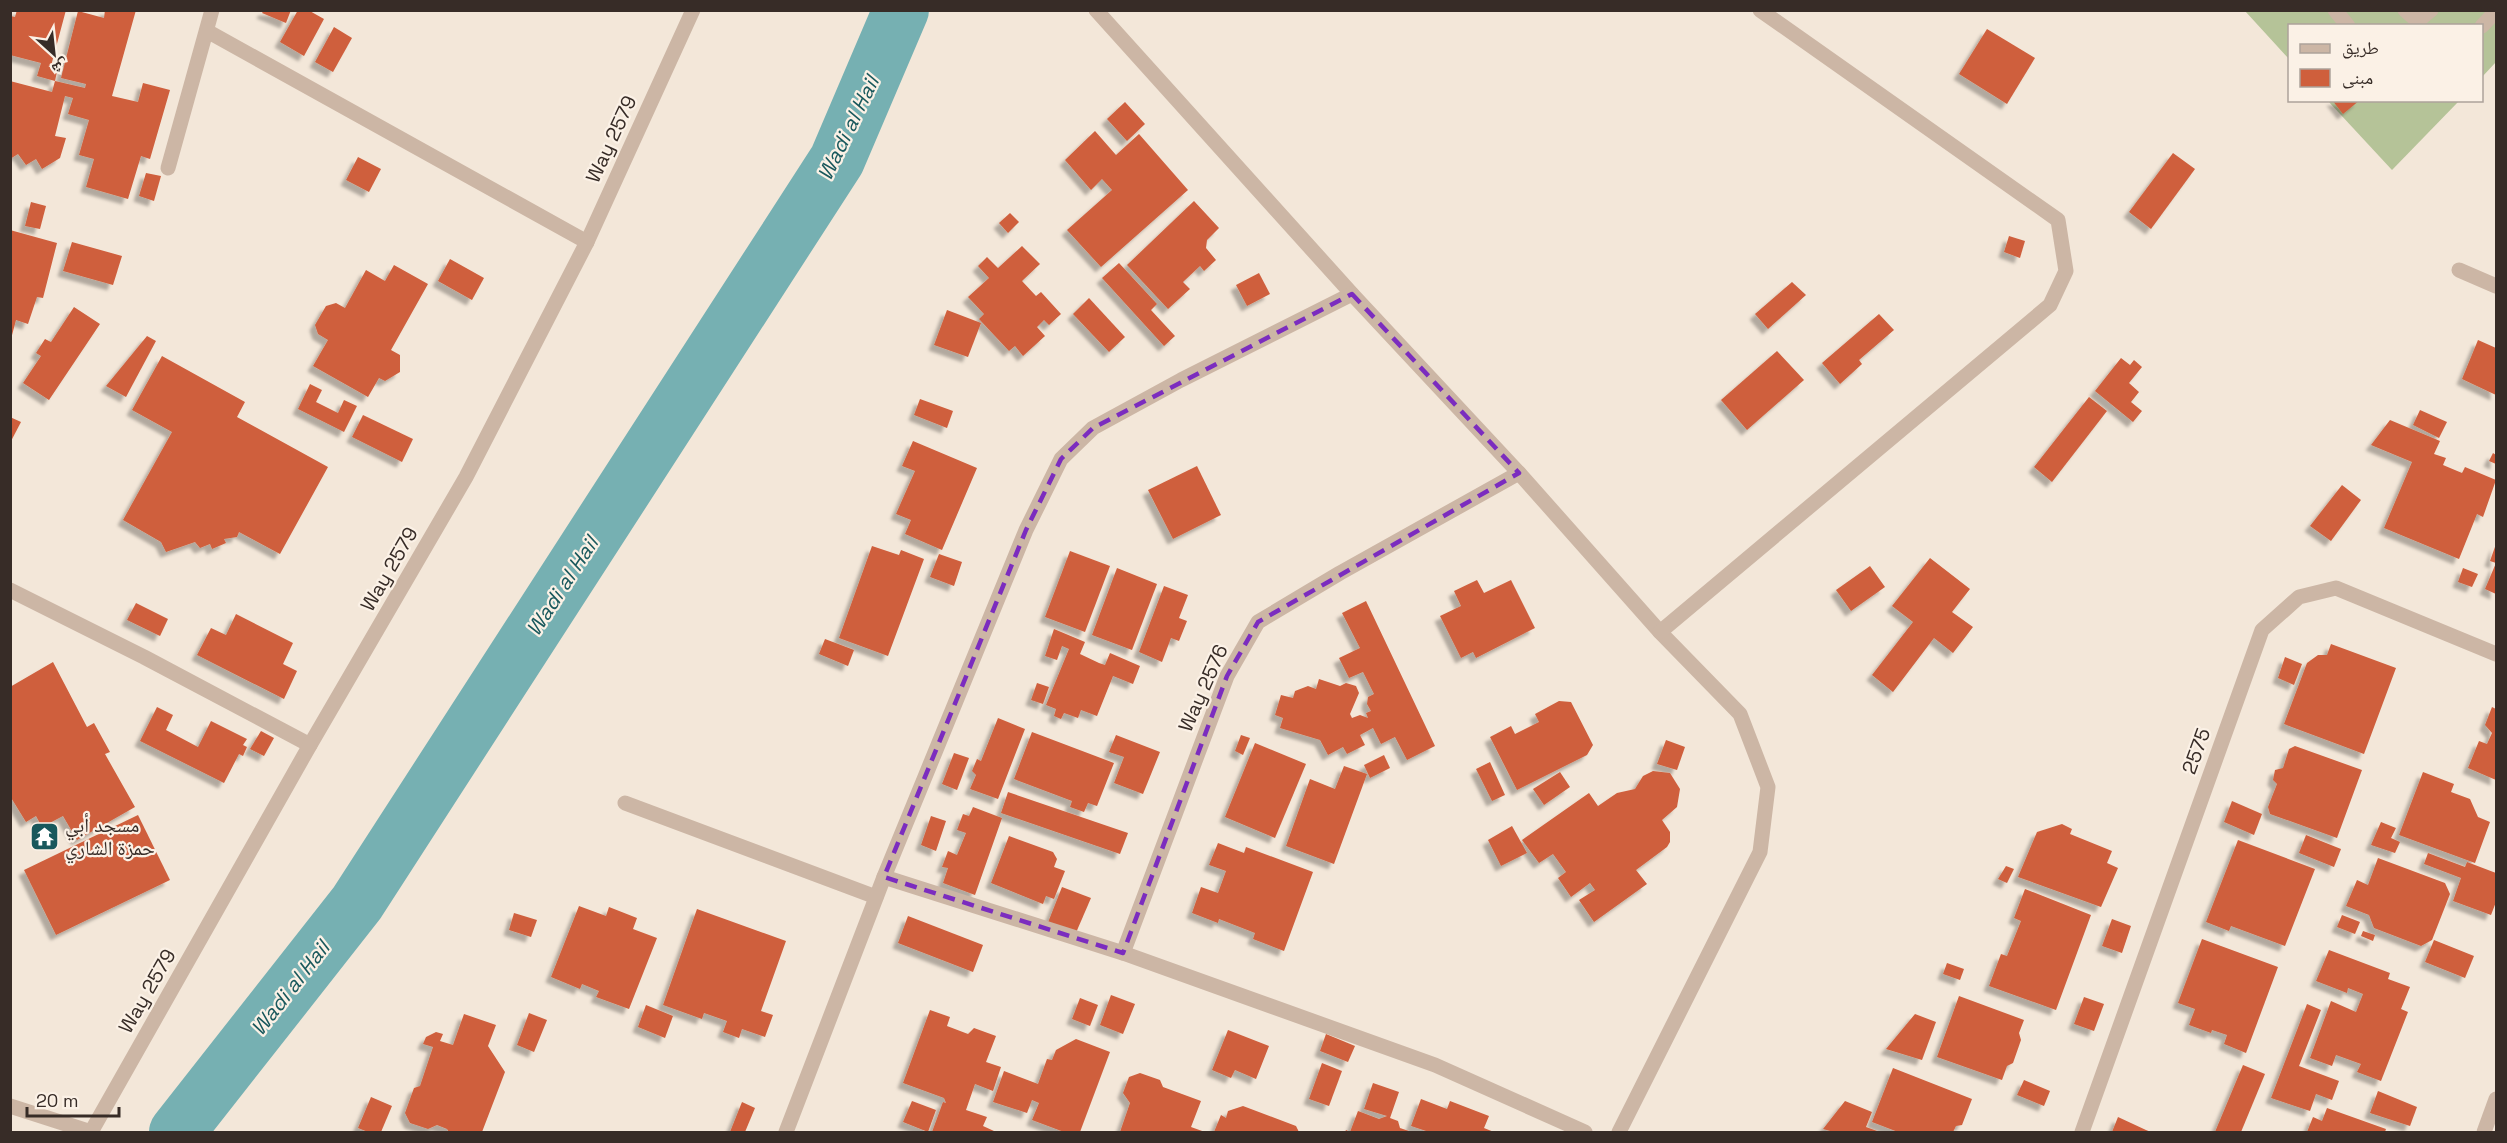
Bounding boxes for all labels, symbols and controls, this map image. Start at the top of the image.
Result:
north arrow [24,24,84,84]
legend [2288,24,2483,102]
text: طريق [2342,36,2379,59]
text: ش [48,54,73,80]
text: مبنى [2342,66,2373,89]
water label: Wadi al Hail [811,69,886,185]
street label: Way 2579 [580,91,642,187]
street label: Way 2579 [354,522,424,616]
water label: Wadi al Hail [520,529,606,641]
street label: Way 2576 [1172,640,1234,736]
street label: 2575 [2176,724,2216,778]
place label: مسجد أبي حمزة الشاري [65,812,155,864]
temple icon: مسجد أبي حمزة الشاري [28,820,60,852]
water label: Wadi al Hail [245,933,337,1041]
street label: Way 2579 [112,944,182,1038]
scale bar [27,1080,118,1118]
text: 20 m [36,1089,79,1112]

